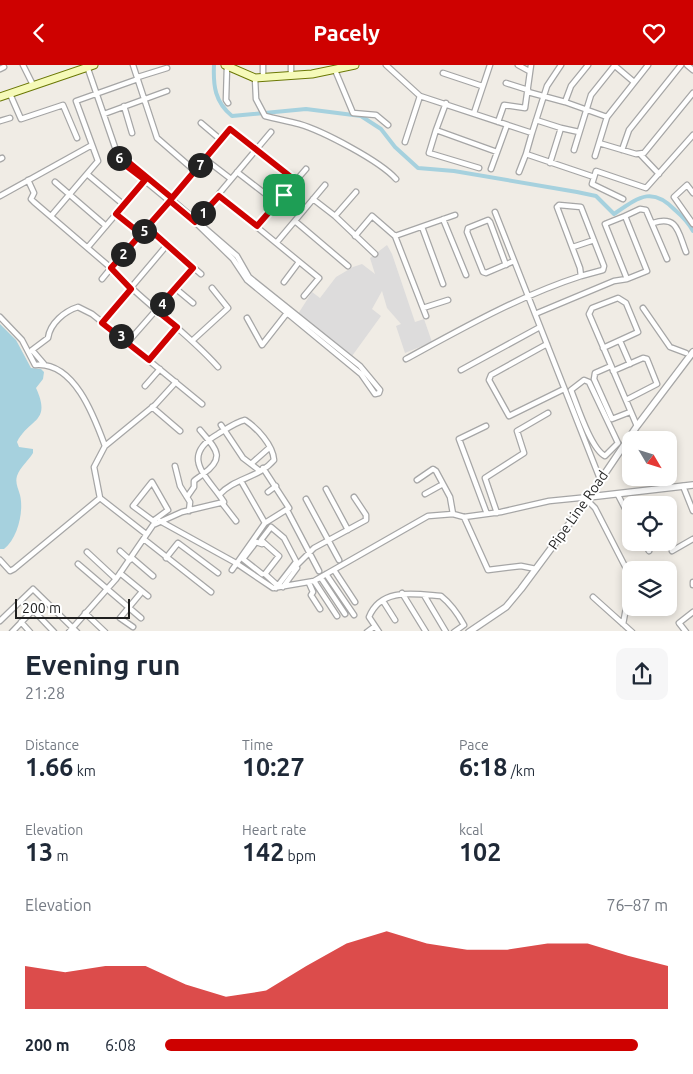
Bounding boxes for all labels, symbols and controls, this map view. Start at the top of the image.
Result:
icon: back [25,19,53,47]
icon: heart [640,19,668,47]
text: Pacely [313,20,380,45]
pin: 6 [106,145,132,171]
text: 6 [116,150,123,166]
pin: 7 [188,153,212,177]
text: 7 [197,157,204,173]
pin [263,174,305,216]
icon: arrive [270,181,298,209]
pin: 1 [190,201,216,225]
text: 1 [200,205,207,221]
pin: 5 [132,219,156,243]
text: 5 [141,223,148,239]
pin: 2 [110,241,136,267]
text: 2 [120,246,127,262]
pin: 4 [150,291,174,317]
text: 4 [159,296,166,312]
pin: 3 [108,323,134,349]
text: 3 [118,328,125,344]
north arrow [622,431,678,486]
map controls [622,431,677,616]
street label: Pipe Line Road [545,467,611,553]
button: locate [622,496,677,551]
button: layers [622,561,677,616]
scale bar [15,597,130,620]
text: 200 m [22,600,61,616]
button: share [616,648,668,700]
text: Evening run [25,649,180,680]
text: 21:28 [25,684,65,702]
text: Distance [25,737,79,753]
text: Time [242,737,273,753]
text: Pace [459,737,489,753]
text: 1.66 [25,753,73,781]
text: 10:27 [242,753,305,781]
text: 6:18 [459,753,507,781]
text: km [73,763,96,779]
text: /km [507,763,535,779]
text: Elevation [25,822,83,838]
text: Heart rate [242,822,306,838]
text: kcal [459,822,483,838]
text: 13 [25,838,53,866]
text: 142 [242,838,284,866]
text: 102 [459,838,501,866]
text: m [53,848,69,864]
text: bpm [284,848,316,864]
text: Elevation [25,896,92,914]
text: 76–87 m [606,896,668,914]
text: 200 m [25,1036,70,1054]
text: 6:08 [105,1036,136,1054]

